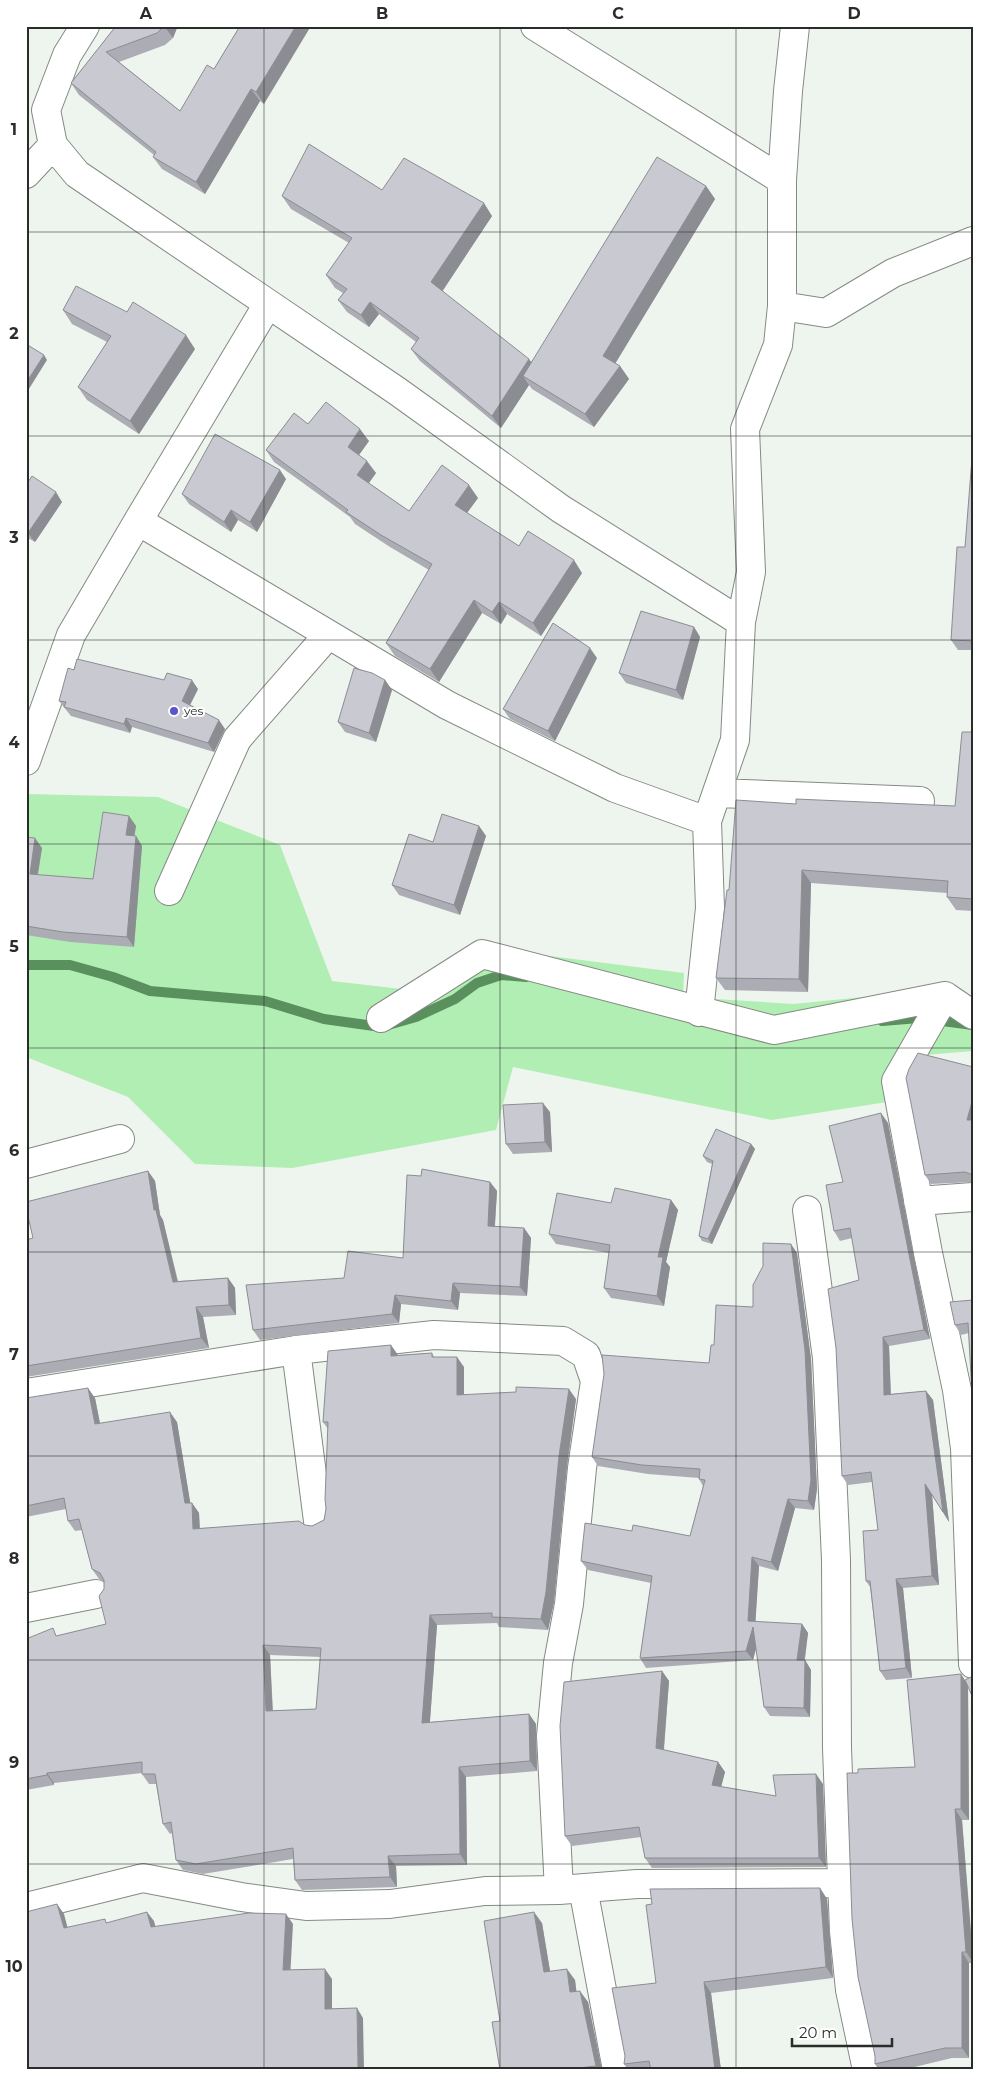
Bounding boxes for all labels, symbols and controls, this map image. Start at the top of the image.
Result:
text: A [139,4,153,23]
text: B [376,4,388,23]
text: C [612,4,624,23]
text: D [847,4,861,23]
text: 1 [11,120,17,139]
text: 2 [9,324,19,343]
text: 3 [8,528,19,547]
place label: yes [183,703,204,718]
marker: yes [168,705,180,717]
text: 4 [8,733,20,752]
text: 5 [9,937,19,956]
text: 6 [9,1141,19,1160]
text: 7 [9,1345,19,1364]
text: 8 [9,1549,19,1568]
text: 9 [9,1753,19,1772]
text: 10 [5,1957,23,1976]
scale bar [792,2016,892,2048]
text: 20 m [799,2023,837,2042]

